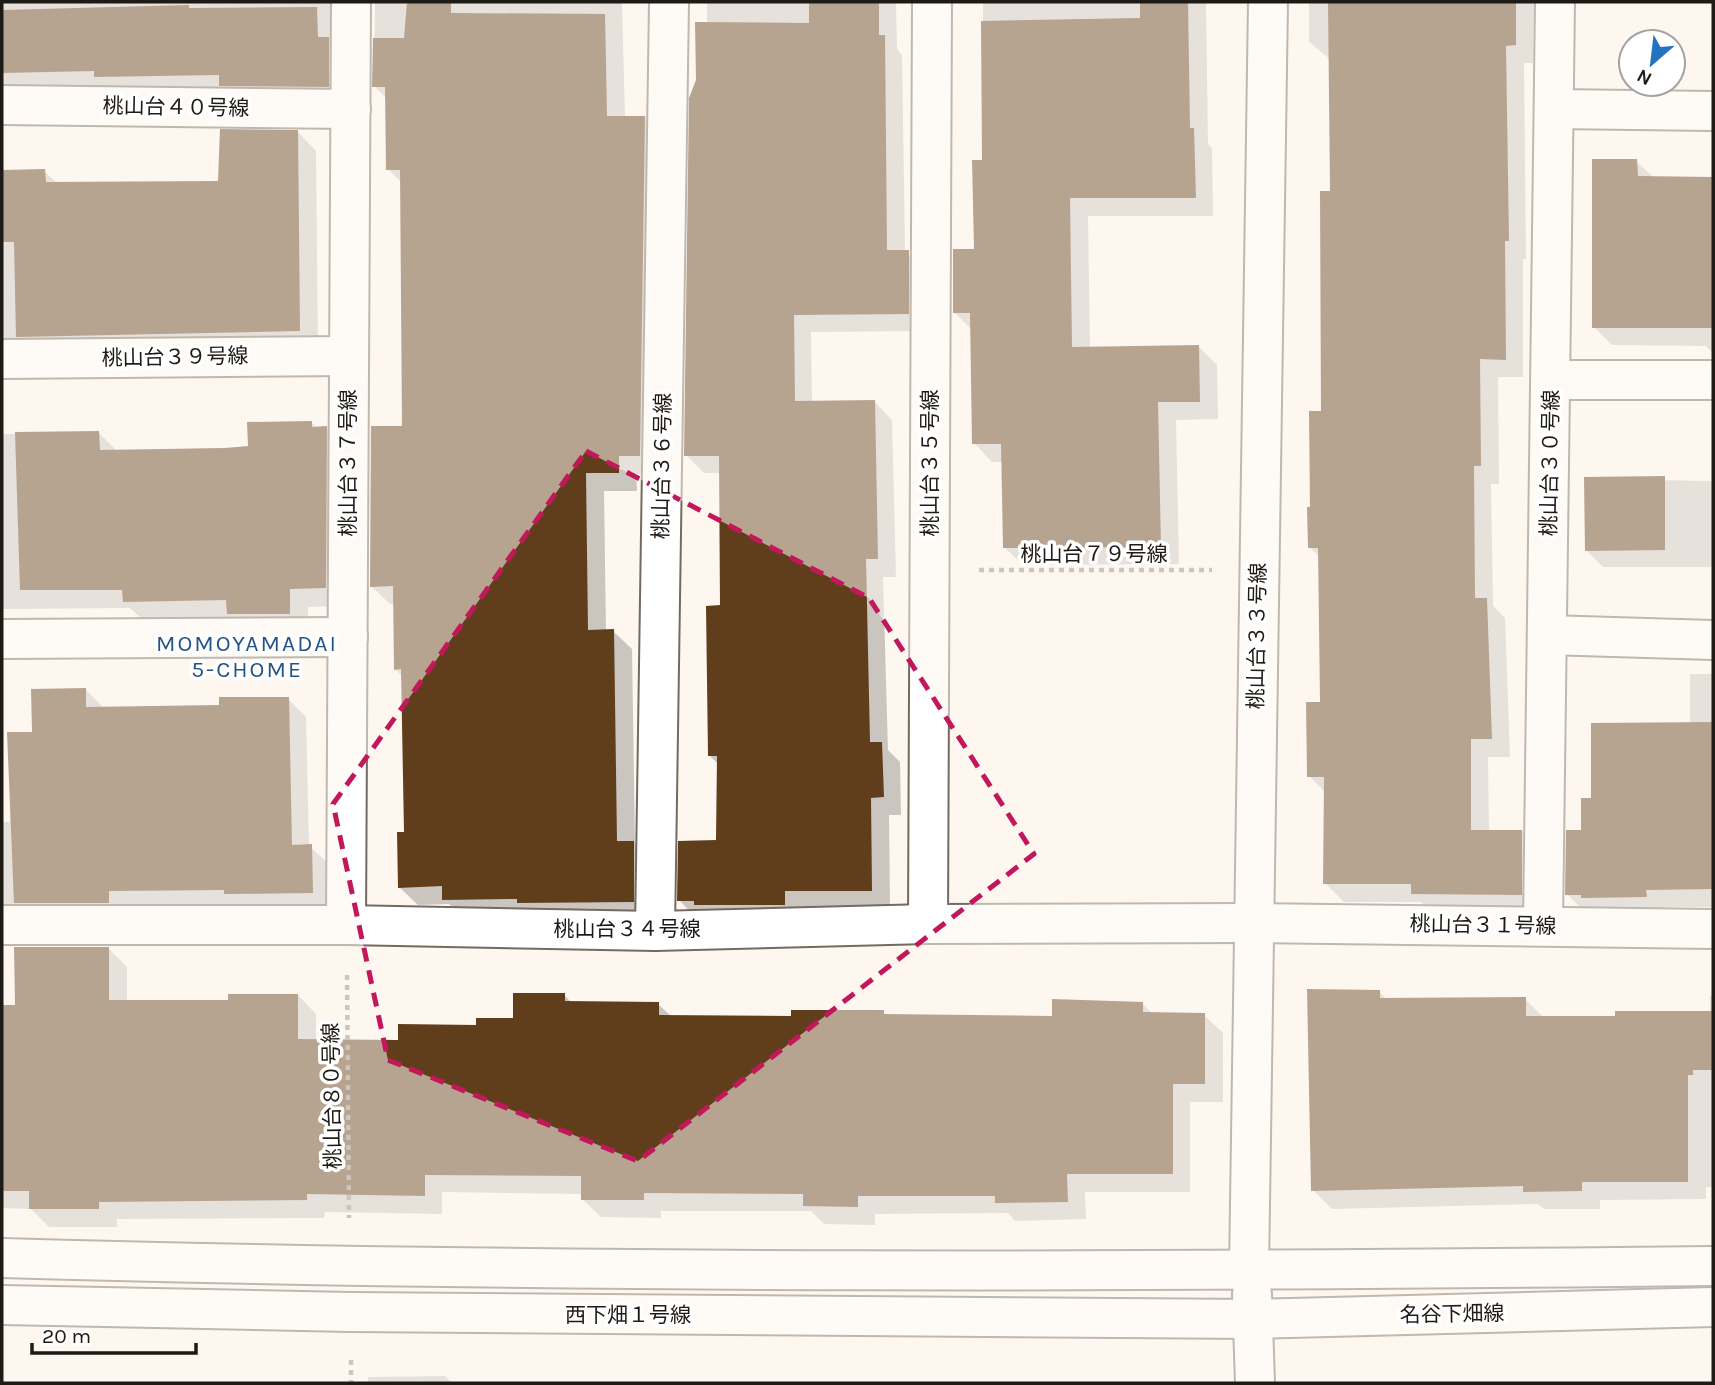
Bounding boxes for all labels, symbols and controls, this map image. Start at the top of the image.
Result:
north arrow [1617,28,1687,98]
text: N [1633,64,1656,90]
street label: 桃山台４０号線 [102,94,250,120]
street label: 桃山台３９号線 [101,344,249,370]
street label: 桃山台３０号線 [1537,389,1563,537]
street label: 桃山台３７号線 [336,390,360,537]
street label: 桃山台３５号線 [918,390,942,537]
street label: 桃山台３６号線 [649,392,675,540]
street label: 桃山台７９号線 [1021,542,1168,566]
street label: 桃山台３３号線 [1244,562,1270,710]
district label: MOMOYAMADAI 5-CHOME [156,630,338,683]
street label: 桃山台３１号線 [1409,912,1557,938]
street label: 桃山台３４号線 [554,917,701,941]
street label: 桃山台８０号線 [319,1022,345,1170]
street label: 名谷下畑線 [1399,1301,1505,1327]
street label: 西下畑１号線 [565,1303,691,1327]
scale bar [32,1312,196,1356]
text: 20 m [42,1324,91,1348]

